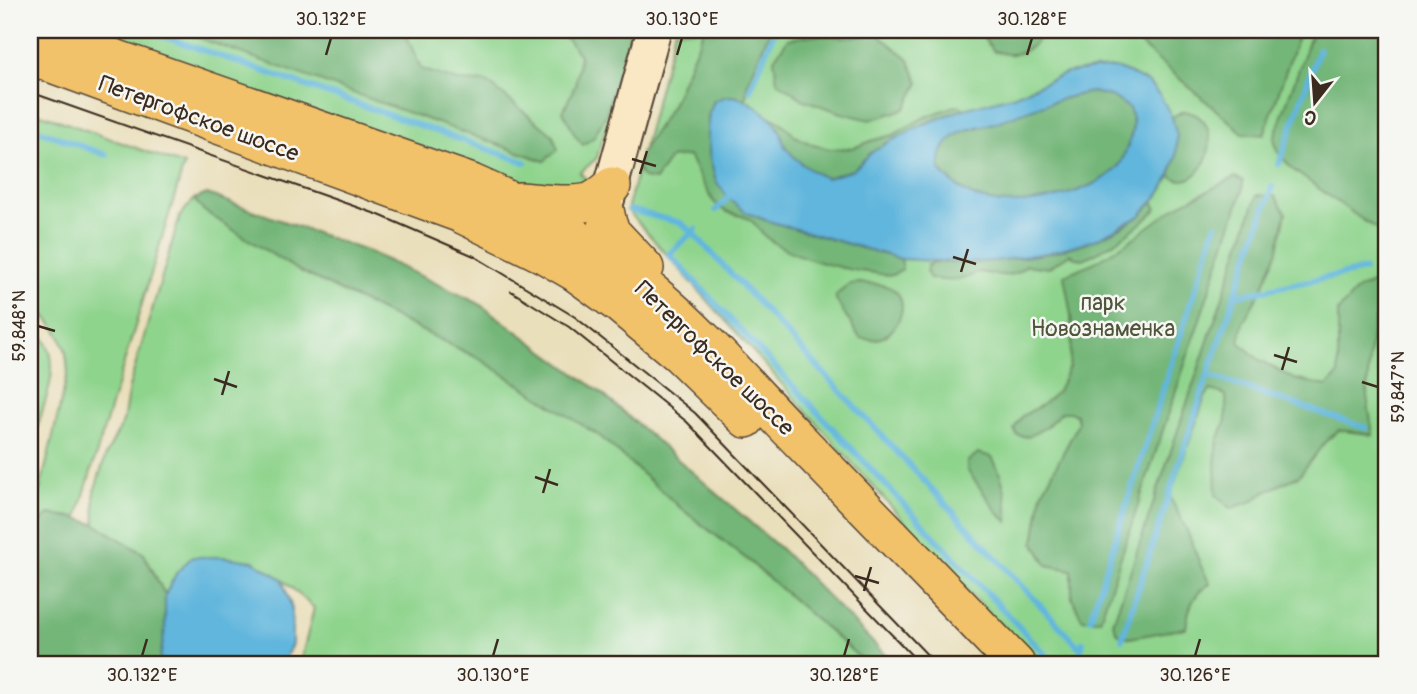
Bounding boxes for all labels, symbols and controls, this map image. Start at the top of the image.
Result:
text: 30.132°E [296,8,366,31]
text: 30.130°E [646,8,718,31]
text: 30.128°E [997,8,1067,31]
north arrow [1280,66,1350,136]
street label: Петергофское шоссе [95,69,303,168]
text: С [1301,104,1319,130]
street label: Петергофское шоссе [629,275,801,442]
park label: парк Новознаменка [1031,288,1175,343]
text: 59.848°N [8,290,31,362]
text: 59.847°N [1387,351,1410,423]
text: 30.132°E [107,664,177,687]
text: 30.130°E [457,664,529,687]
text: 30.128°E [809,664,879,687]
text: 30.126°E [1159,664,1231,687]

